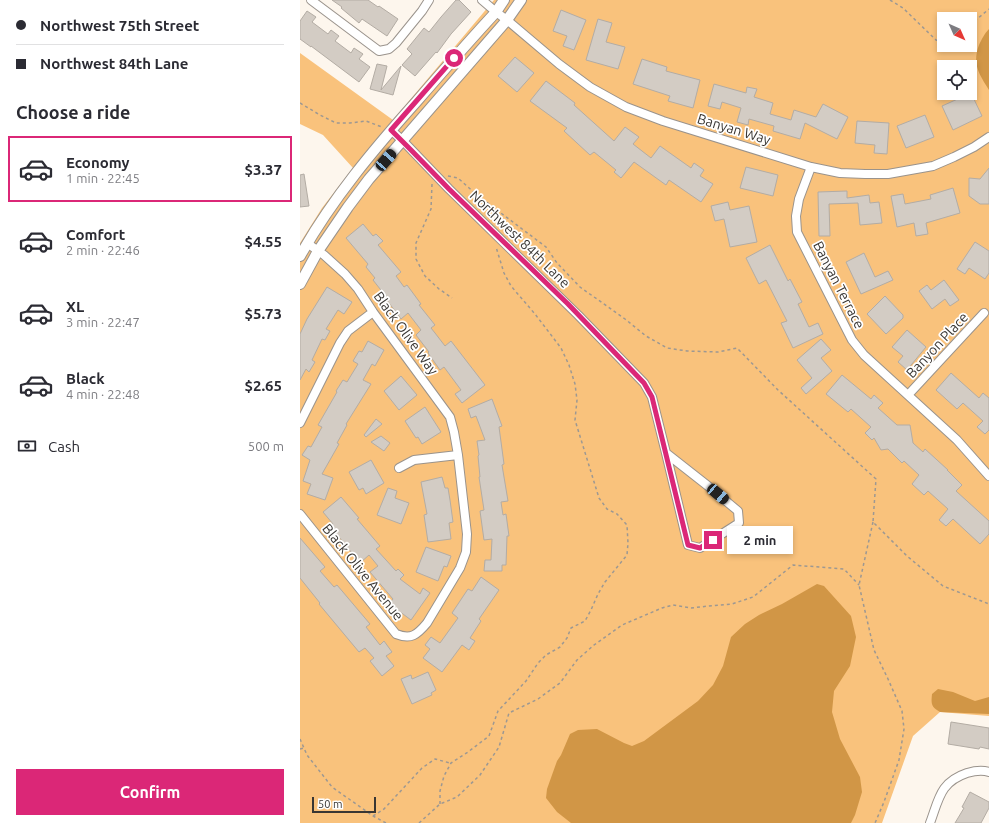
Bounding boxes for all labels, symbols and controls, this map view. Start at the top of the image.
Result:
north arrow [937,12,977,52]
map controls [937,12,977,100]
text: Northwest 75th Street [40,17,199,34]
route start [445,49,463,67]
text: Northwest 84th Lane [40,55,189,72]
button: locate [937,60,977,100]
text: Choose a ride [16,102,130,122]
street label: Banyan Way [695,110,773,148]
car [374,147,398,173]
icon: car [18,151,54,187]
text: Economy [66,154,130,171]
text: $3.37 [244,161,282,178]
text: 1 min · 22:45 [66,171,140,185]
street label: Northwest 84th Lane [467,187,573,291]
icon: car [18,223,54,259]
text: Comfort [66,226,125,243]
text: $4.55 [244,233,282,250]
street label: Banyan Terrace [810,239,868,331]
text: 2 min · 22:46 [66,243,140,257]
street label: Black Olive Way [370,288,442,378]
icon: car [18,295,54,331]
text: XL [66,298,84,315]
text: $5.73 [244,305,282,322]
street label: Banyon Place [903,309,971,381]
text: 3 min · 22:47 [66,315,140,329]
icon: car [18,367,54,403]
text: Black [66,370,105,387]
text: $2.65 [244,377,282,394]
text: 4 min · 22:48 [66,387,140,401]
icon: cash [16,435,38,457]
text: Cash [48,438,80,455]
text: 500 m [248,439,284,453]
car [705,482,731,506]
street label: Black Olive Avenue [319,521,407,623]
callout: 2 min [727,526,793,554]
route end [704,531,722,549]
text: 2 min [744,533,776,547]
button: Confirm [16,769,284,815]
scale bar [312,795,376,814]
text: 50 m [318,798,342,810]

